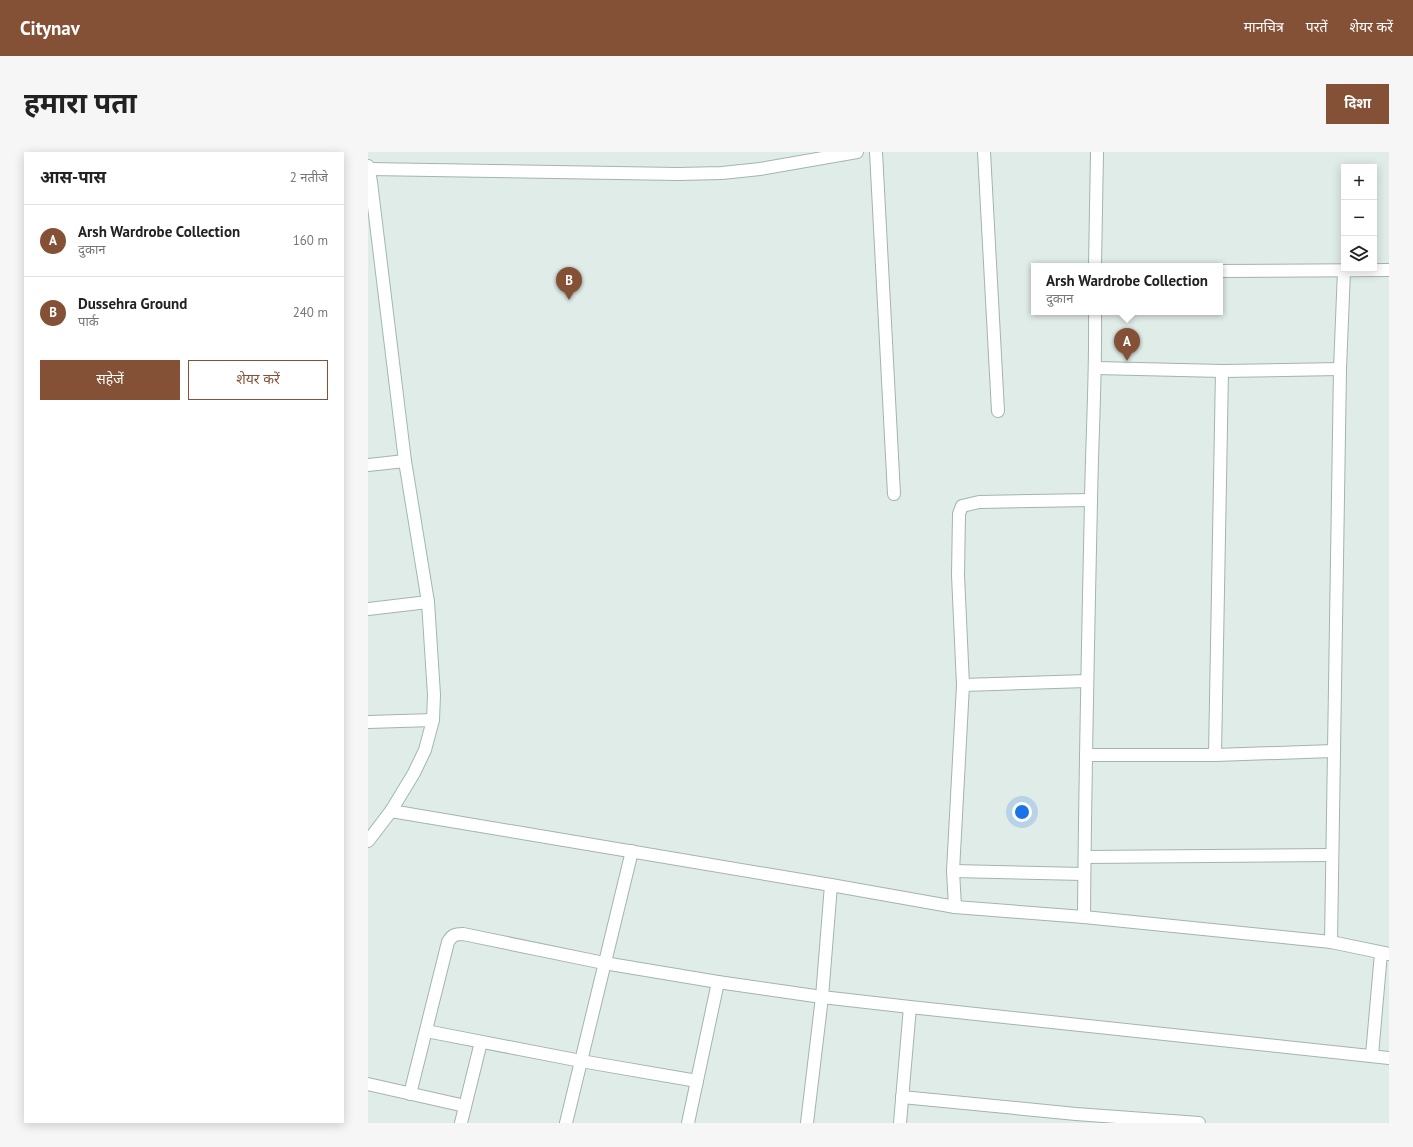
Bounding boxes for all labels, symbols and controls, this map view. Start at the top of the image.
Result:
text: Citynav [20,16,80,40]
text: मानचित्र [1244,18,1284,36]
text: परतें [1306,18,1327,36]
text: शेयर करें [1349,18,1393,36]
text: हमारा पता [24,84,137,121]
button: दिशा [1326,84,1389,124]
map controls [1341,164,1377,272]
button: + [1341,164,1377,200]
text: आस-पास [40,166,106,188]
text: 2 नतीजे [290,169,328,186]
button: − [1341,200,1377,236]
text: Arsh Wardrobe Collection [78,222,240,241]
text: A [49,232,57,249]
text: 160 m [293,232,328,249]
button: layers [1341,236,1377,272]
text: दुकान [78,241,105,258]
popup [1031,263,1223,315]
pin: B [556,267,582,300]
text: Arsh Wardrobe Collection [1046,271,1208,290]
text: दुकान [1046,290,1073,307]
text: Dussehra Ground [78,294,187,313]
text: B [49,304,57,321]
text: 240 m [293,304,328,321]
text: पार्क [78,313,99,330]
pin: A [1114,328,1140,361]
button: सहेजें [40,360,180,400]
button: शेयर करें [188,360,328,400]
your location [1012,802,1032,822]

